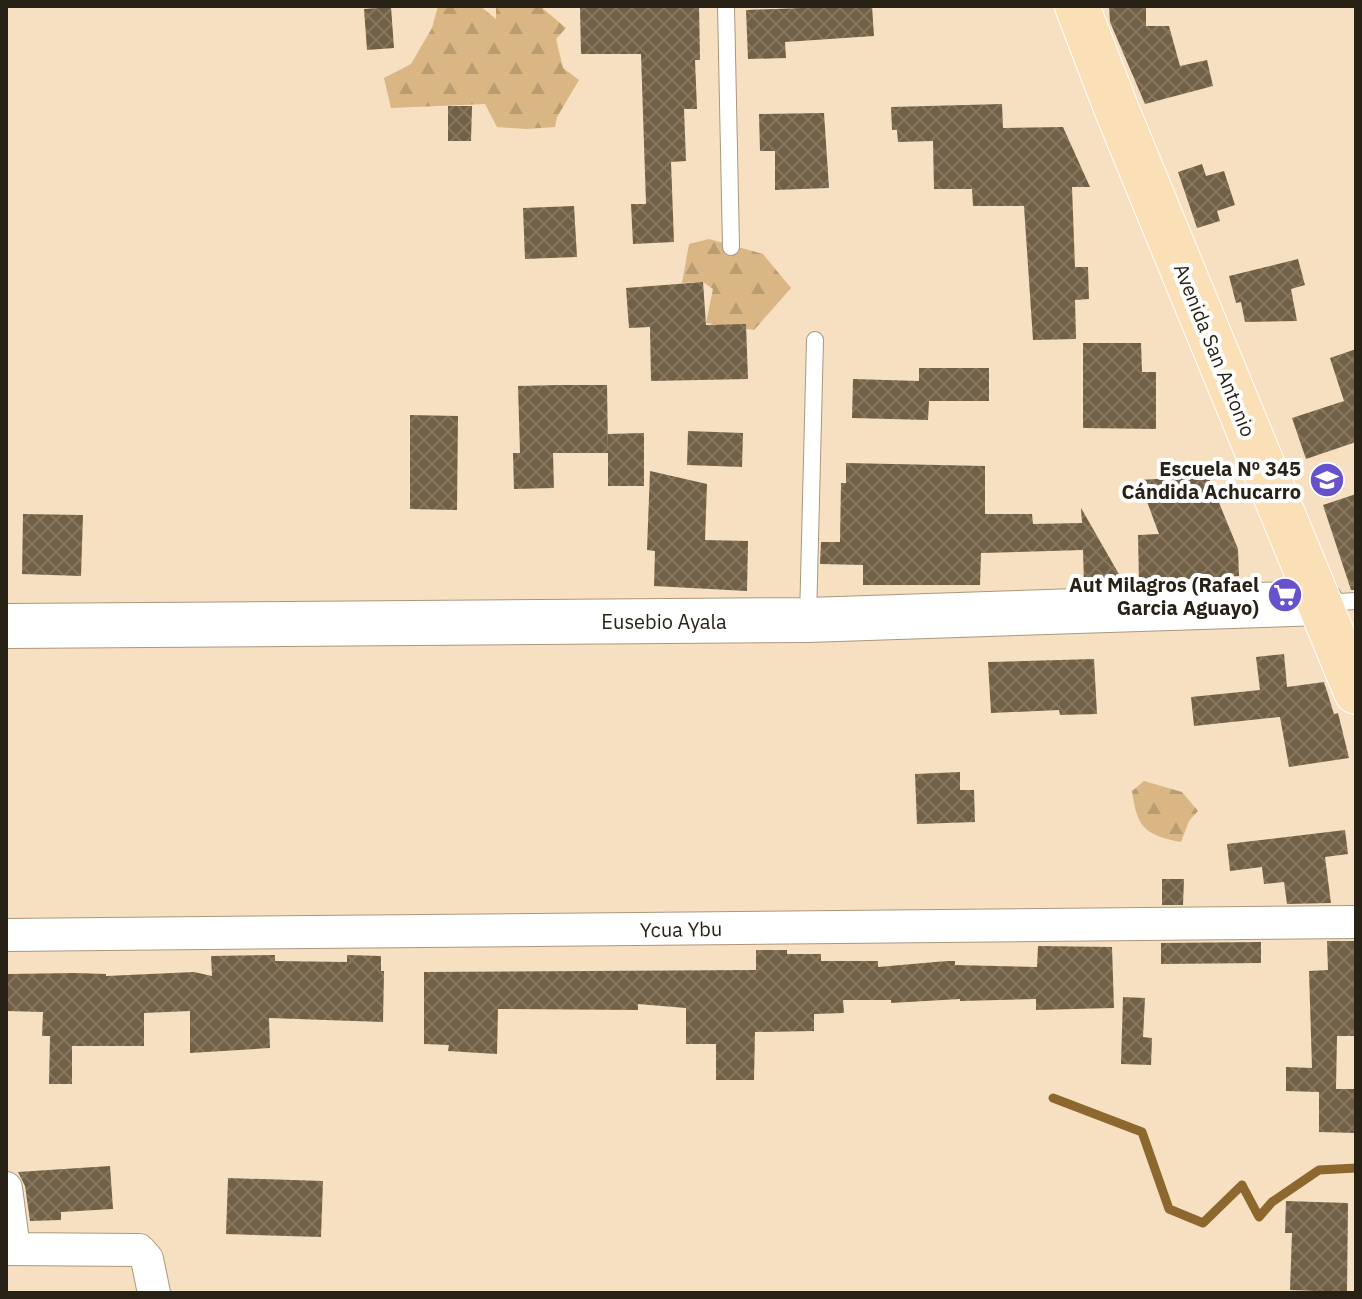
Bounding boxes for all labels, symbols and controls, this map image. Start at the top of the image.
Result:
street label: Avenida San Antonio [1168,259,1262,441]
place label: Escuela Nº 345 Cándida Achucarro [1122,455,1301,505]
school or university icon: Escuela Nº 345 Cándida Achucarro [1308,461,1346,499]
place label: Aut Milagros (Rafael Garcia Aguayo) [1069,571,1259,621]
supermarket icon: Aut Milagros (Rafael Garcia Aguayo) [1266,576,1304,614]
street label: Eusebio Ayala [601,608,727,635]
street label: Ycua Ybu [640,915,722,943]

